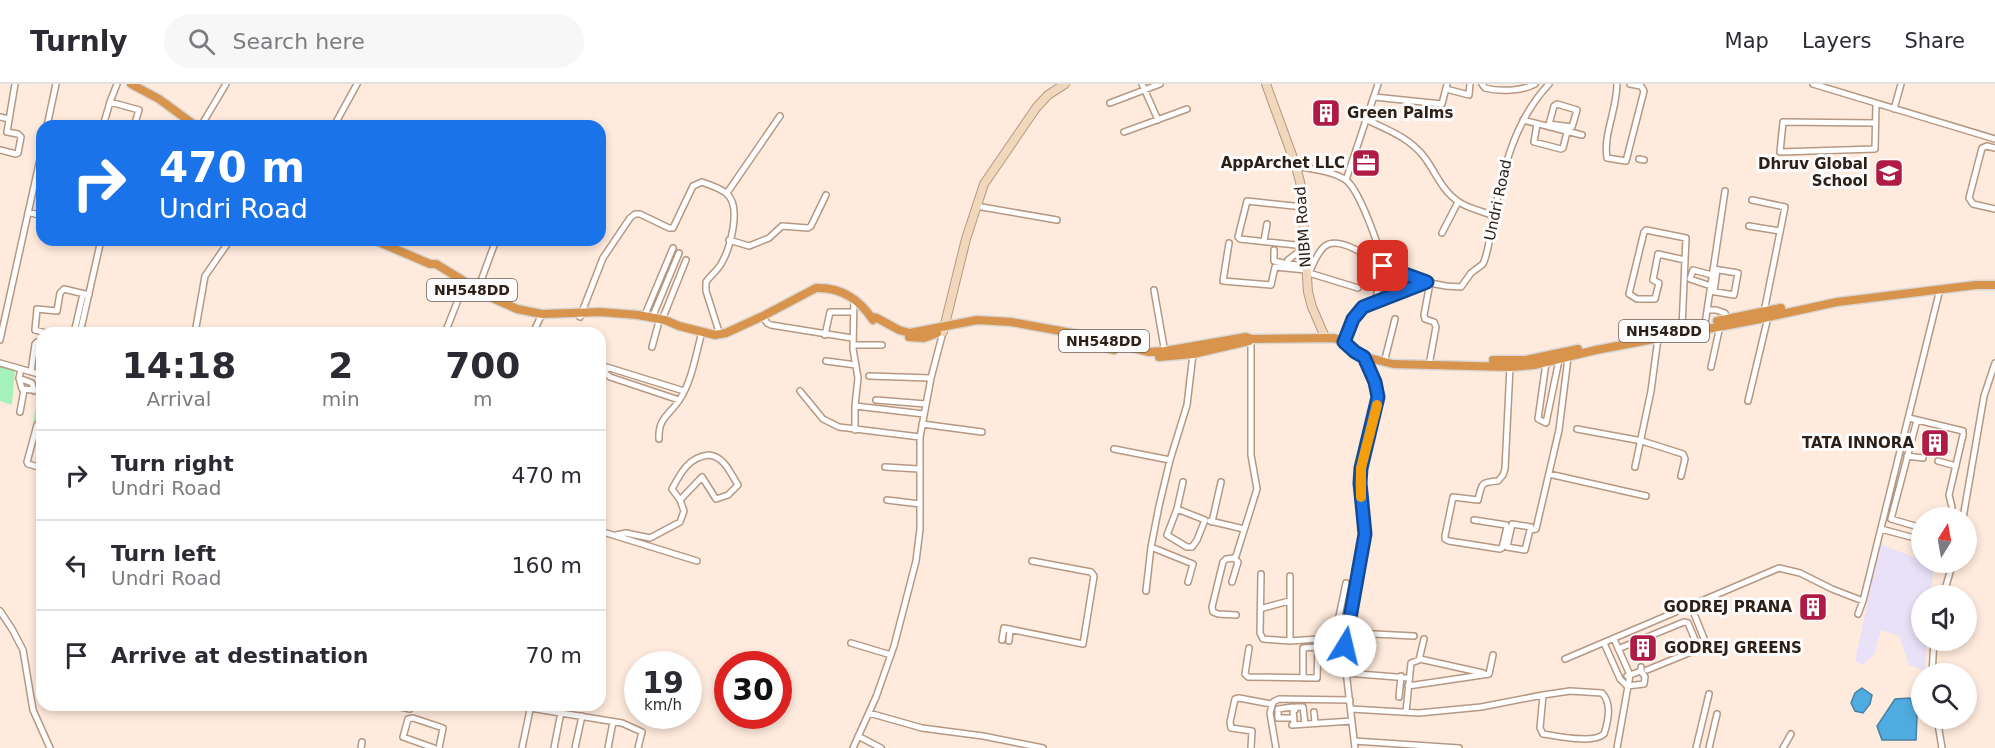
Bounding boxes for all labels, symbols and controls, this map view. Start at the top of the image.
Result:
search box [164,14,584,68]
text: Turnly [30,25,128,58]
icon: search [185,25,218,58]
text: Search here [233,29,365,54]
text: Map [1725,29,1769,53]
text: Layers [1802,29,1871,53]
text: Share [1904,29,1965,53]
building icon: Green Palms [1310,97,1342,129]
place label: Green Palms [1347,104,1453,122]
text: 470 m [159,143,305,192]
icon: right [60,144,138,222]
office icon: AppArchet LLC [1350,147,1382,179]
place label: AppArchet LLC [1221,154,1345,172]
place label: Dhruv Global School [1758,155,1868,190]
school or university icon: Dhruv Global School [1873,157,1905,189]
street label: Undri Road [1481,158,1515,242]
street label: NIBM Road [1291,186,1315,268]
text: Undri Road [159,193,308,224]
pin [1357,240,1408,291]
icon: arrive [1366,249,1399,282]
road number: NH548DD [427,279,517,301]
road number: NH548DD [1619,320,1709,342]
road number: NH548DD [1059,330,1149,352]
text: 14:18 [122,345,236,386]
text: 2 [328,345,353,386]
text: 700 [445,345,520,386]
text: Arrival [146,387,211,411]
text: min [322,387,360,411]
text: m [473,387,493,411]
building icon: TATA INNORA [1919,427,1951,459]
place label: TATA INNORA [1802,434,1914,452]
text: Turn right [111,451,234,476]
icon: right [60,459,93,492]
text: 470 m [512,463,582,488]
text: Undri Road [111,476,221,500]
north arrow [1911,507,1977,573]
map controls [1911,507,1977,729]
text: Turn left [111,541,216,566]
icon: left [60,549,93,582]
text: 160 m [512,553,582,578]
text: Undri Road [111,566,221,590]
button: sound [1911,585,1977,651]
building icon: GODREJ PRANA [1797,591,1829,623]
place label: GODREJ PRANA [1664,598,1792,616]
position arrow [1313,614,1377,678]
building icon: GODREJ GREENS [1627,632,1659,664]
icon: arrive [60,639,93,672]
place label: GODREJ GREENS [1664,639,1802,657]
text: Arrive at destination [111,643,368,668]
text: 70 m [526,643,582,668]
speed limit sign: 30 [714,651,792,729]
button: search [1911,663,1977,729]
text: 19 [642,665,684,700]
text: km/h [644,696,682,714]

